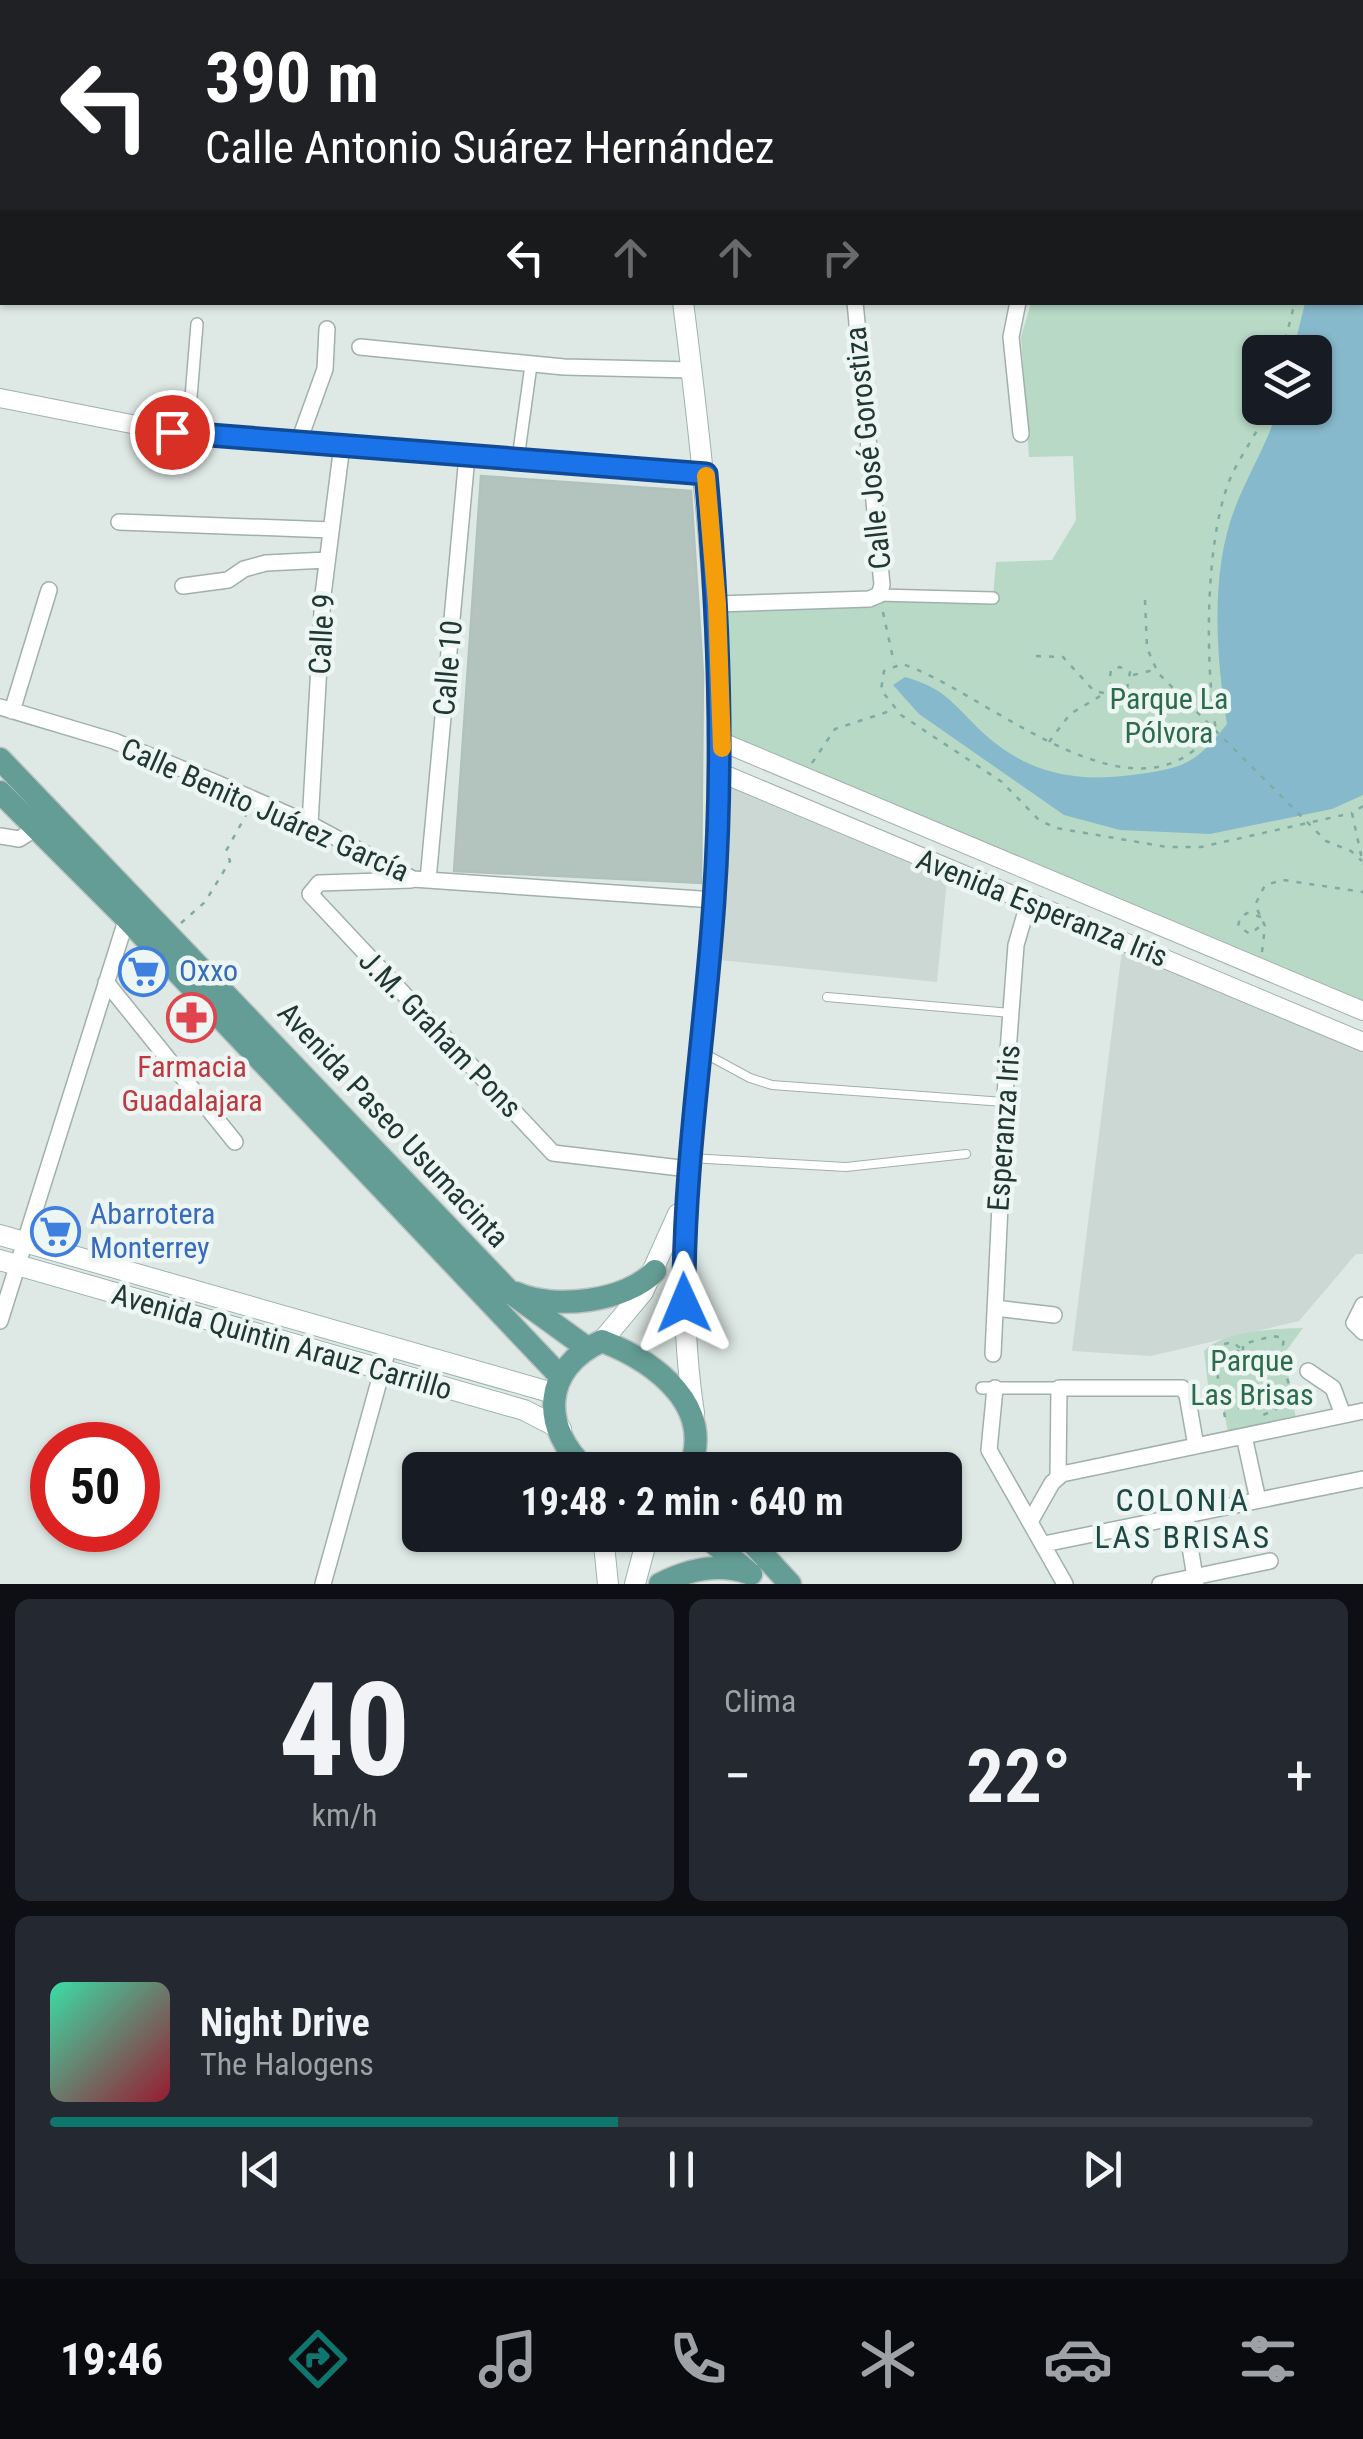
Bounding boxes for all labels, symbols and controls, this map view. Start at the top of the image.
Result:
text: 390 m [205,37,379,119]
icon: left [40,40,170,170]
text: Calle Antonio Suárez Hernández [205,121,775,174]
icon: left [498,230,553,285]
icon: ahead [603,230,658,285]
icon: ahead [708,230,763,285]
icon: right [813,230,868,285]
street label: Calle José Gorostiza [837,325,898,571]
map controls [1242,335,1332,425]
button: layers [1242,335,1332,425]
pin [130,390,215,475]
icon: arrive [145,405,200,460]
street label: Calle 9 [302,593,341,675]
street label: Calle 10 [426,619,469,717]
park label: Parque La Pólvora [1110,681,1228,750]
street label: Calle Benito Juárez García [116,730,414,889]
street label: Avenida Esperanza Iris [912,841,1173,974]
street label: J.M. Graham Pons [352,943,529,1124]
supermarket icon: Oxxo [118,945,170,997]
place label: Oxxo [179,953,238,988]
pharmacy icon: Farmacia Guadalajara [166,992,218,1044]
street label: Avenida Paseo Usumacinta [271,995,516,1254]
street label: Esperanza Iris [980,1044,1027,1212]
place label: Farmacia Guadalajara [121,1049,263,1118]
place label: Abarrotera Monterrey [90,1196,215,1265]
supermarket icon: Abarrotera Monterrey [29,1205,81,1257]
position arrow [632,1251,736,1355]
street label: Avenida Quintin Arauz Carrillo [108,1276,456,1407]
park label: Parque Las Brisas [1190,1343,1314,1412]
speed limit sign: 50 [30,1422,160,1552]
text: 19:48 · 2 min · 640 m [521,1480,843,1524]
district label: COLONIA LAS BRISAS [1095,1481,1272,1556]
text: 40 [279,1654,410,1807]
text: Clima [724,1682,796,1720]
text: 22° [966,1732,1071,1820]
text: − [724,1744,752,1808]
text: + [1286,1744,1313,1808]
text: km/h [312,1796,377,1834]
text: Night Drive [200,2001,370,2045]
text: The Halogens [200,2045,374,2083]
icon: previous [233,2142,288,2197]
icon: pause [654,2142,709,2197]
icon: next [1075,2142,1130,2197]
icon: directions [283,2324,353,2394]
icon: music [473,2324,543,2394]
icon: phone [663,2324,733,2394]
icon: climate [853,2324,923,2394]
icon: car [1043,2324,1113,2394]
icon: filters [1233,2324,1303,2394]
text: 19:46 [60,2333,163,2386]

